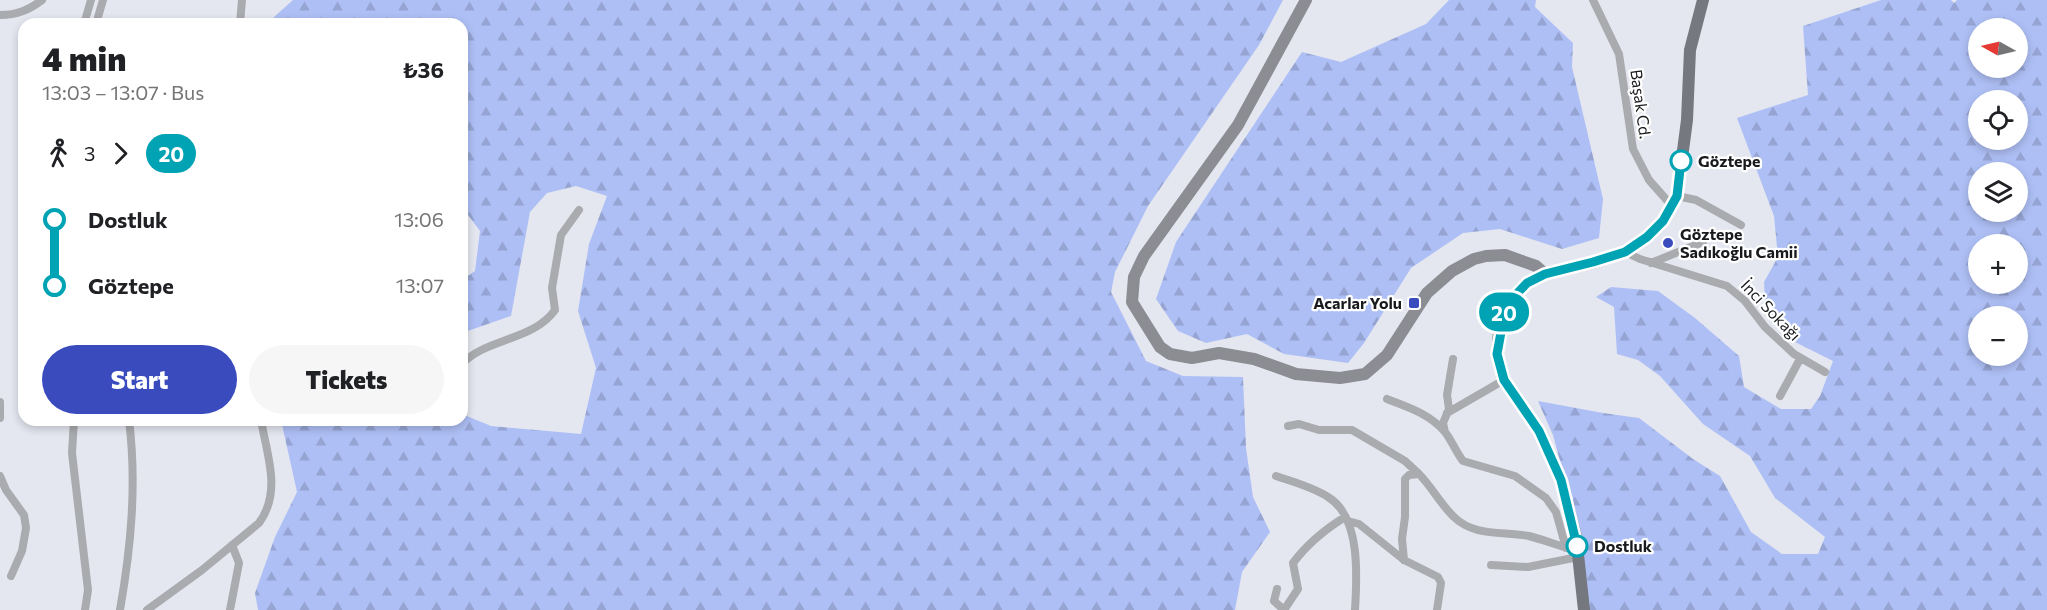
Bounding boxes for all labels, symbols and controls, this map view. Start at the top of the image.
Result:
north arrow [1968,18,2028,78]
map controls [1968,18,2028,366]
text: 4 min [42,37,126,78]
text: ₺36 [402,56,444,83]
street label: Başak Cd. [1627,68,1656,140]
text: 13:03 – 13:07 · Bus [42,80,204,104]
button: locate [1968,90,2028,150]
icon: walk [42,137,75,170]
icon: forward [104,137,137,170]
text: 3 [84,141,95,165]
text: 20 [158,141,184,166]
marker: Göztepe [1670,150,1692,172]
place label: Göztepe [1698,151,1760,170]
button: layers [1968,162,2028,222]
text: Dostluk [88,206,168,233]
text: 13:06 [394,207,444,231]
place label: Göztepe Sadıkoğlu Camii [1680,224,1798,261]
button: + [1968,234,2028,294]
marker: Göztepe Sadıkoğlu Camii [1661,236,1675,250]
text: Göztepe [88,272,174,299]
text: 13:07 [396,273,444,297]
street label: İnci Sokağı [1738,275,1805,344]
line badge: 20 [1477,292,1531,332]
place label: Acarlar Yolu [1313,293,1402,312]
marker: Acarlar Yolu [1407,296,1421,310]
text: 20 [1491,300,1517,325]
button: − [1968,306,2028,366]
button: Start [42,345,237,414]
button: Tickets [249,345,444,414]
marker: Dostluk [1566,535,1588,557]
place label: Dostluk [1594,536,1653,555]

